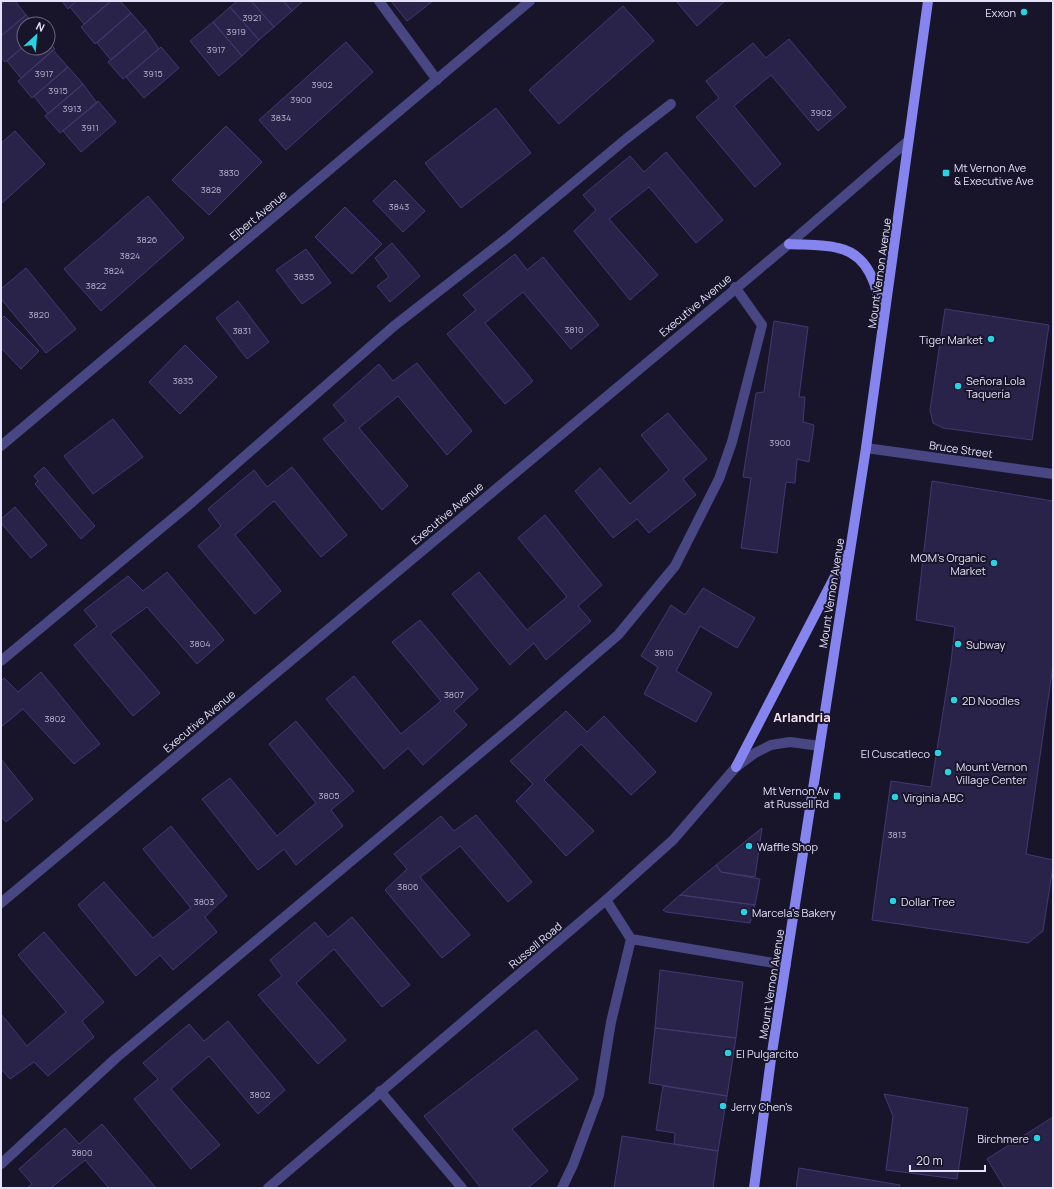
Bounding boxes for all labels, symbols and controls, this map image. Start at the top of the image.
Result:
place label: Exxon [985,5,1016,20]
marker: Exxon [1019,7,1029,17]
house number: 3921 [242,11,262,24]
north arrow [16,16,56,56]
text: N [34,18,48,35]
house number: 3919 [226,25,246,38]
house number: 3917 [207,43,226,56]
house number: 3917 [35,67,54,80]
house number: 3915 [143,67,163,80]
house number: 3902 [311,78,333,91]
house number: 3915 [48,84,68,97]
house number: 3900 [290,93,312,106]
house number: 3913 [62,102,82,115]
house number: 3902 [810,106,832,119]
house number: 3834 [271,111,291,124]
house number: 3911 [81,121,99,134]
place label: Mt Vernon Ave & Executive Ave [954,160,1034,188]
house number: 3830 [219,166,239,179]
marker: Mt Vernon Ave & Executive Ave [941,168,951,178]
house number: 3828 [201,183,221,196]
street label: Elbert Avenue [226,186,290,243]
house number: 3843 [389,200,409,213]
street label: Mount Vernon Avenue [864,216,894,329]
house number: 3826 [137,233,158,246]
house number: 3824 [120,249,140,262]
house number: 3824 [104,264,124,277]
house number: 3835 [294,270,314,283]
street label: Executive Avenue [656,270,735,340]
house number: 3822 [86,279,106,292]
house number: 3820 [29,308,49,321]
house number: 3810 [564,323,584,336]
house number: 3831 [233,324,251,337]
place label: Tiger Market [919,332,983,347]
marker: Tiger Market [986,334,996,344]
place label: Señora Lola Taquería [966,373,1025,401]
house number: 3835 [173,374,193,387]
marker: Señora Lola Taquería [953,381,963,391]
house number: 3900 [769,436,791,449]
street label: Bruce Street [928,437,994,461]
street label: Executive Avenue [408,478,487,548]
street label: Mount Vernon Avenue [815,536,847,649]
place label: MOM's Organic Market [911,550,986,578]
marker: MOM's Organic Market [989,558,999,568]
house number: 3804 [190,637,211,650]
place label: Subway [966,637,1006,652]
marker: Subway [953,639,963,649]
house number: 3810 [654,646,674,659]
street label: Executive Avenue [160,686,239,756]
house number: 3807 [444,688,465,701]
place label: 2D Noodles [962,693,1020,708]
marker: 2D Noodles [949,695,959,705]
district label: Arlandria [773,708,831,726]
house number: 3802 [45,712,65,725]
place label: El Cuscatleco [861,746,930,761]
marker: El Cuscatleco [933,748,943,758]
place label: Mount Vernon Village Center [956,759,1027,787]
marker: Mount Vernon Village Center [943,767,953,777]
place label: Mt Vernon Av at Russell Rd [763,783,829,811]
house number: 3805 [319,789,339,802]
place label: Virginia ABC [903,790,964,805]
marker: Mt Vernon Av at Russell Rd [832,791,842,801]
marker: Virginia ABC [890,792,900,802]
house number: 3813 [888,828,906,841]
place label: Waffle Shop [757,839,819,854]
marker: Waffle Shop [744,841,754,851]
house number: 3806 [397,880,419,893]
place label: Dollar Tree [901,894,956,909]
house number: 3803 [194,895,214,908]
marker: Dollar Tree [888,896,898,906]
place label: Marcela's Bakery [752,905,836,920]
marker: Marcela's Bakery [739,907,749,917]
street label: Russell Road [505,918,565,972]
street label: Mount Vernon Avenue [755,927,787,1040]
place label: El Pulgarcito [736,1046,799,1061]
marker: El Pulgarcito [723,1048,733,1058]
house number: 3802 [250,1088,270,1101]
place label: Jerry Chen's [731,1099,793,1114]
marker: Jerry Chen's [718,1101,728,1111]
place label: Birchmere [977,1131,1030,1146]
marker: Birchmere [1032,1133,1042,1143]
house number: 3800 [71,1146,93,1159]
scale bar [910,1147,985,1173]
text: 20 m [916,1152,943,1169]

